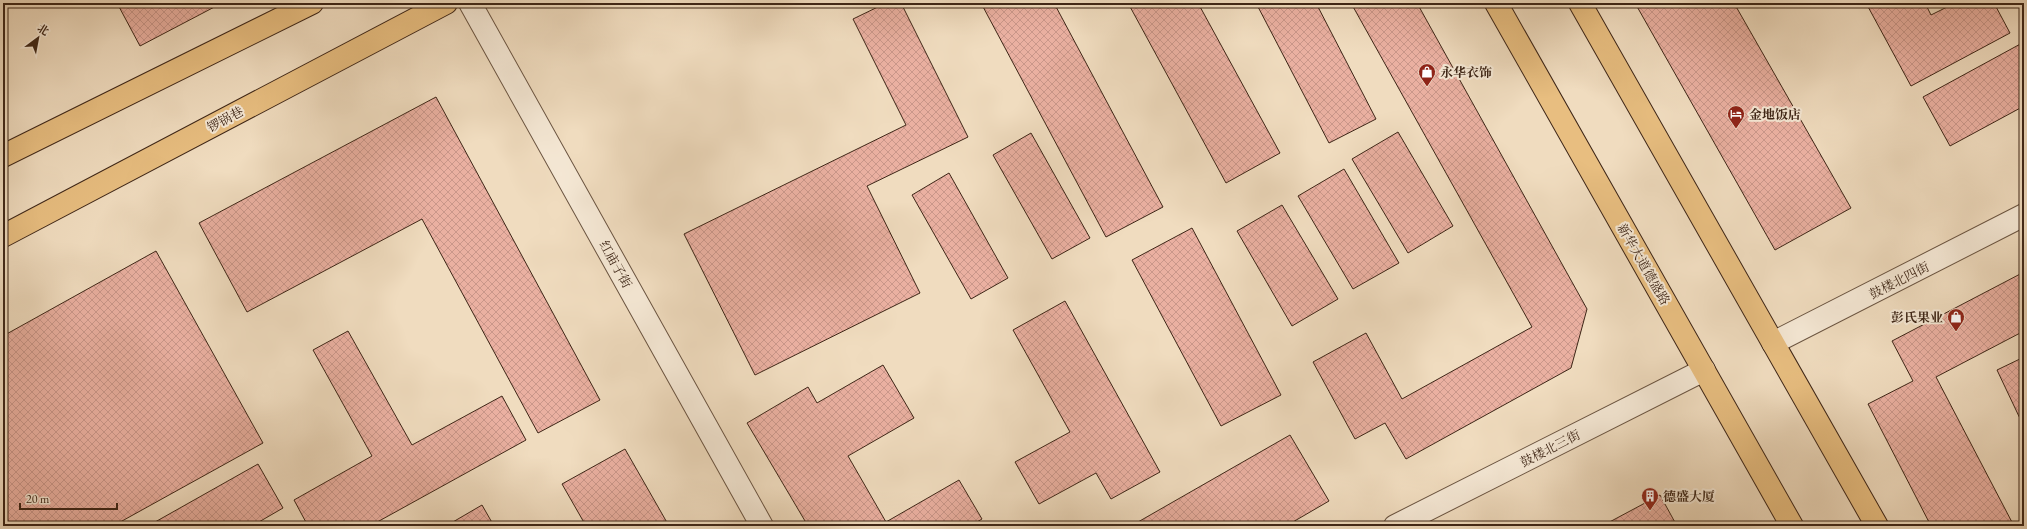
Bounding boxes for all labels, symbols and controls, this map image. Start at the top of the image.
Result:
north arrow [18,18,58,58]
text: 北 [35,21,52,38]
shop icon: 永华衣饰 [1417,62,1437,87]
place label: 永华衣饰 [1440,64,1492,81]
street label: 锣锅巷 [204,103,246,136]
hotel icon: 金地饭店 [1726,104,1746,129]
place label: 金地饭店 [1749,106,1801,123]
street label: 新华大道德盛路 [1613,221,1674,308]
street label: 红庙子街 [596,237,636,291]
street label: 鼓楼北四街 [1866,258,1932,303]
shop icon: 彭氏果业 [1946,307,1966,332]
place label: 彭氏果业 [1891,309,1943,326]
street label: 鼓楼北三街 [1517,426,1583,471]
scale bar [20,485,117,511]
building icon: 德盛大厦 [1640,486,1660,511]
place label: 德盛大厦 [1663,488,1715,505]
text: 20 m [26,491,50,507]

